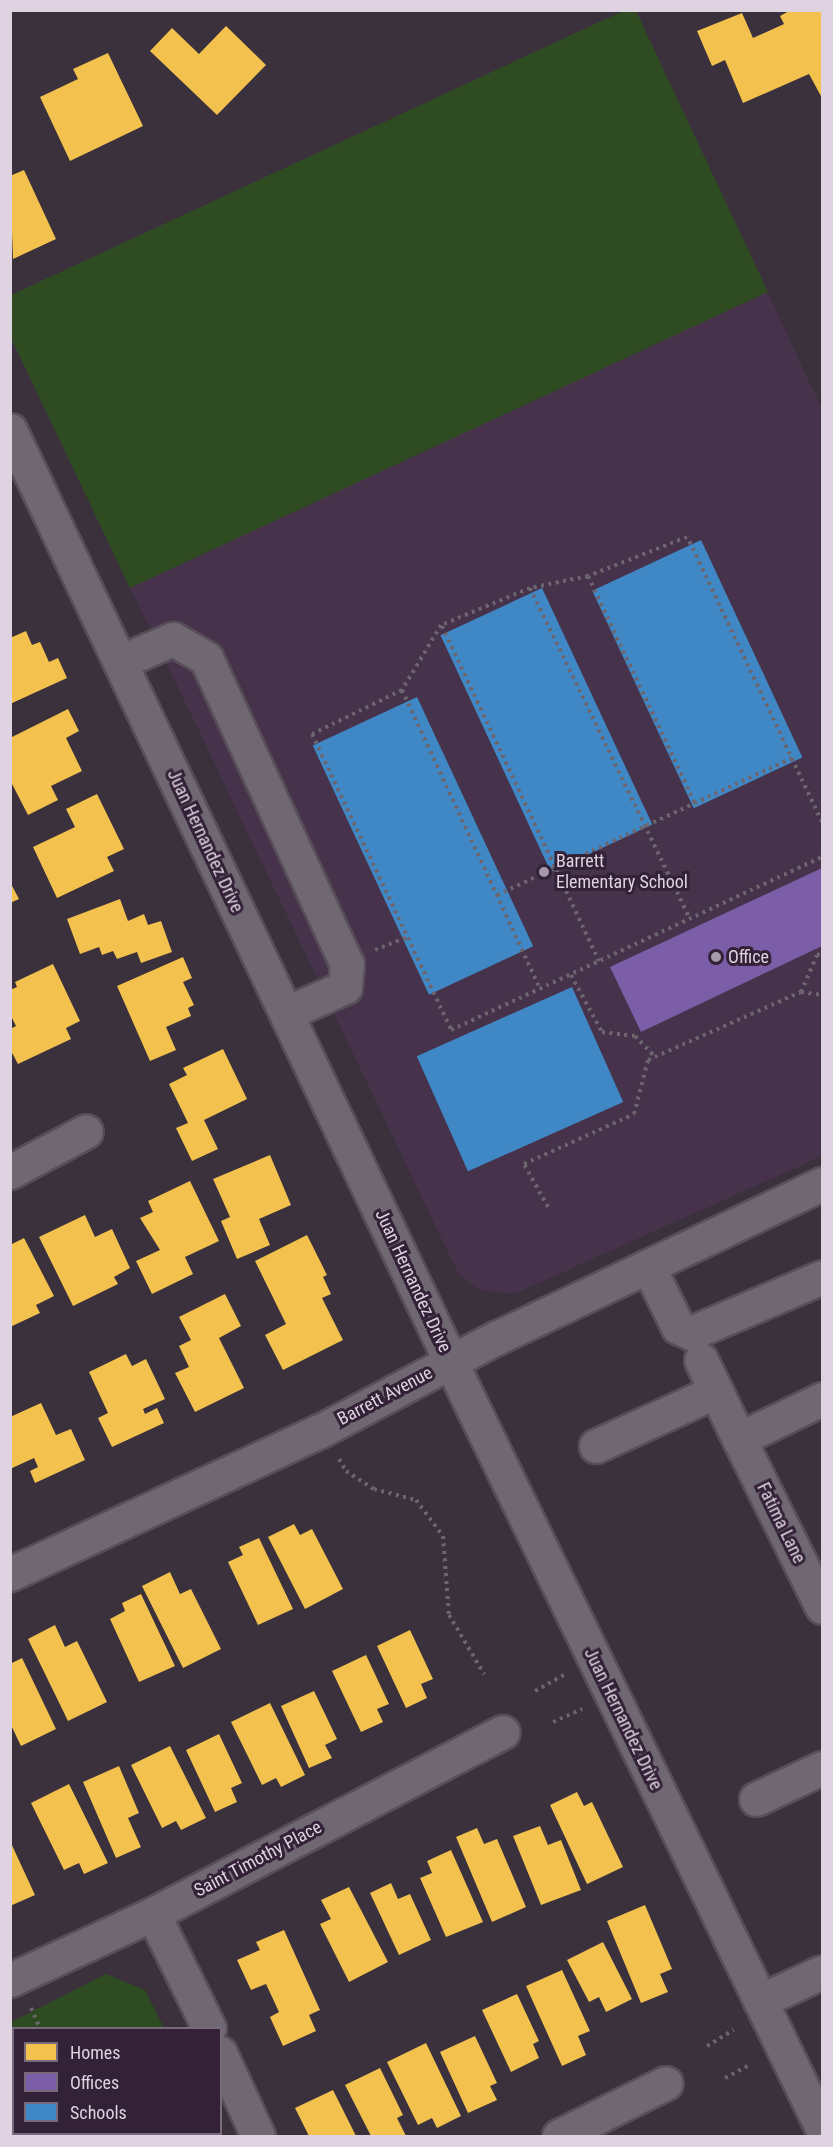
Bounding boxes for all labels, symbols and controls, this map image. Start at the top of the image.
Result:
street label: Juan Hernandez Drive [162,766,248,916]
place label: Barrett Elementary School [556,851,688,894]
marker: Barrett Elementary School [537,865,551,879]
place label: Office [728,946,769,968]
marker: Office [709,950,723,964]
street label: Juan Hernandez Drive [370,1206,456,1356]
street label: Barrett Avenue [334,1362,436,1430]
street label: Fatima Lane [752,1479,810,1567]
street label: Juan Hernandez Drive [579,1644,667,1794]
street label: Saint Timothy Place [190,1816,326,1902]
legend [12,2027,222,2135]
text: Homes [70,2042,120,2063]
text: Offices [70,2072,119,2093]
text: Schools [70,2102,127,2123]

